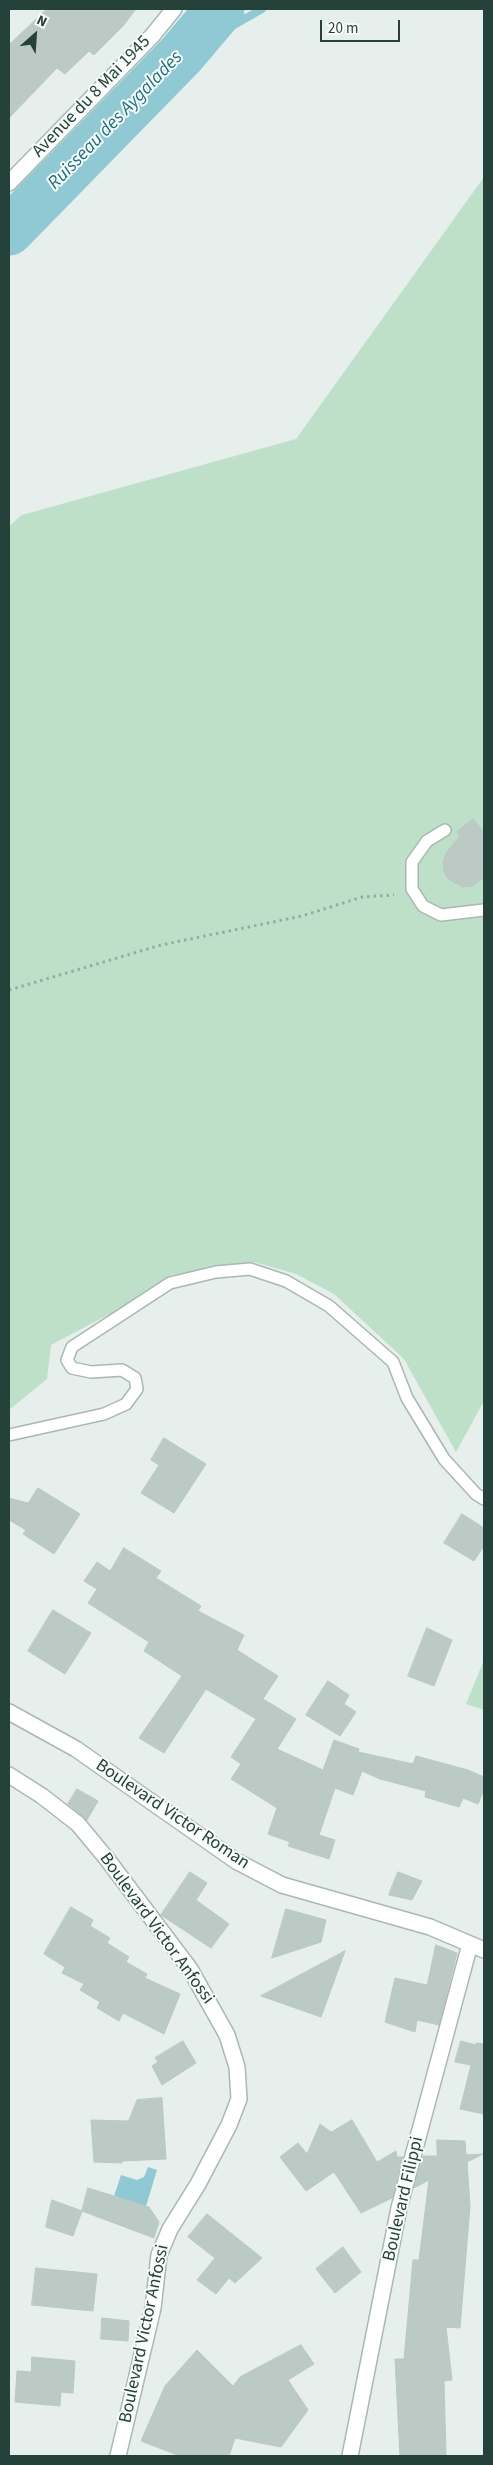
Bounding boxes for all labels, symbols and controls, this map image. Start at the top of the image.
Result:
north arrow [10,10,60,60]
text: N [33,10,50,33]
scale bar [323,10,403,42]
text: 20 m [328,18,358,39]
street label: Avenue du 8 Mai 1945 [28,32,156,162]
water label: Ruisseau des Aygalades [44,47,188,195]
street label: Boulevard Victor Roman [91,1755,253,1875]
street label: Boulevard Victor Anfossi [94,1849,218,2009]
street label: Boulevard Filippi [379,2135,429,2263]
street label: Boulevard Victor Anfossi [116,2243,174,2425]

